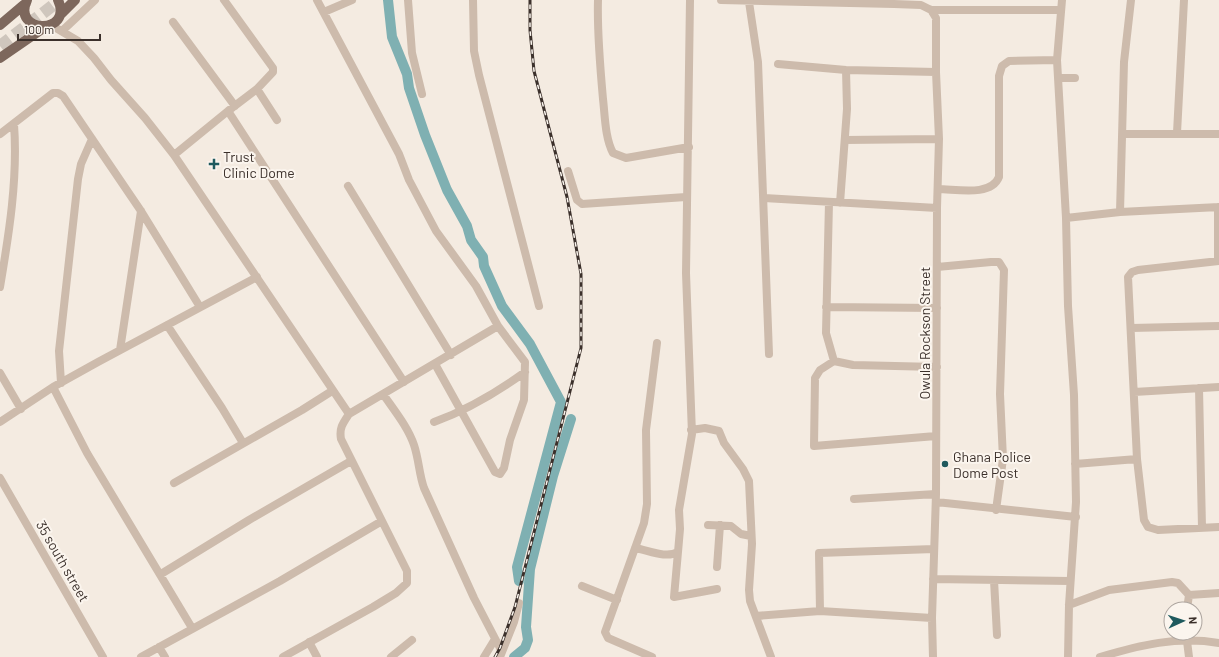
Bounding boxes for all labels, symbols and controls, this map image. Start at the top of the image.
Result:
scale bar [18,16,100,42]
text: 100 m [24,22,54,36]
place label: Trust Clinic Dome [223,148,295,181]
marker: Trust Clinic Dome [208,158,220,170]
street label: Owula Rockson Street [916,267,933,399]
place label: Ghana Police Dome Post [953,448,1031,481]
marker: Ghana Police Dome Post [940,459,950,469]
street label: 35 south street [33,517,93,605]
north arrow [1163,601,1203,641]
text: N [1187,616,1200,624]

